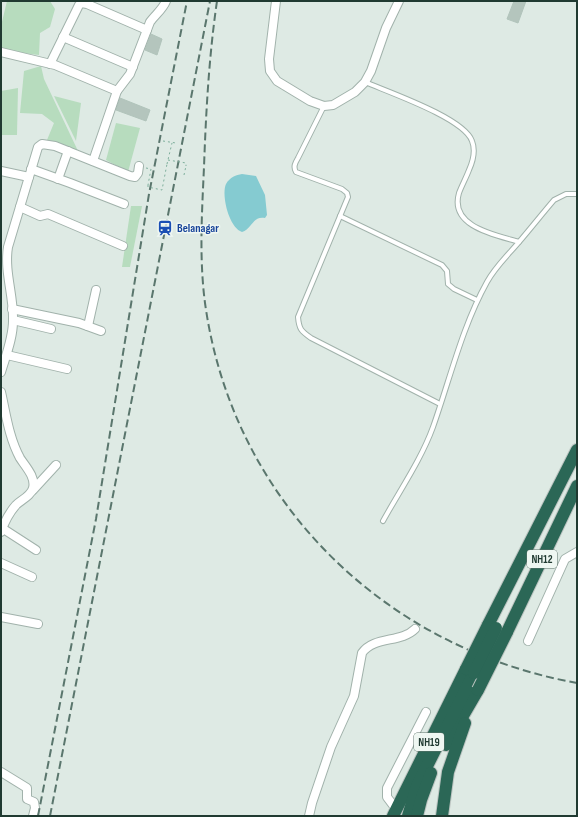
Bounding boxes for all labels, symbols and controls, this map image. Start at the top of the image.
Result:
station icon: Belanagar [156,219,174,237]
place label: Belanagar [177,221,219,236]
road number: NH12 [527,550,557,568]
road number: NH19 [414,733,444,751]

